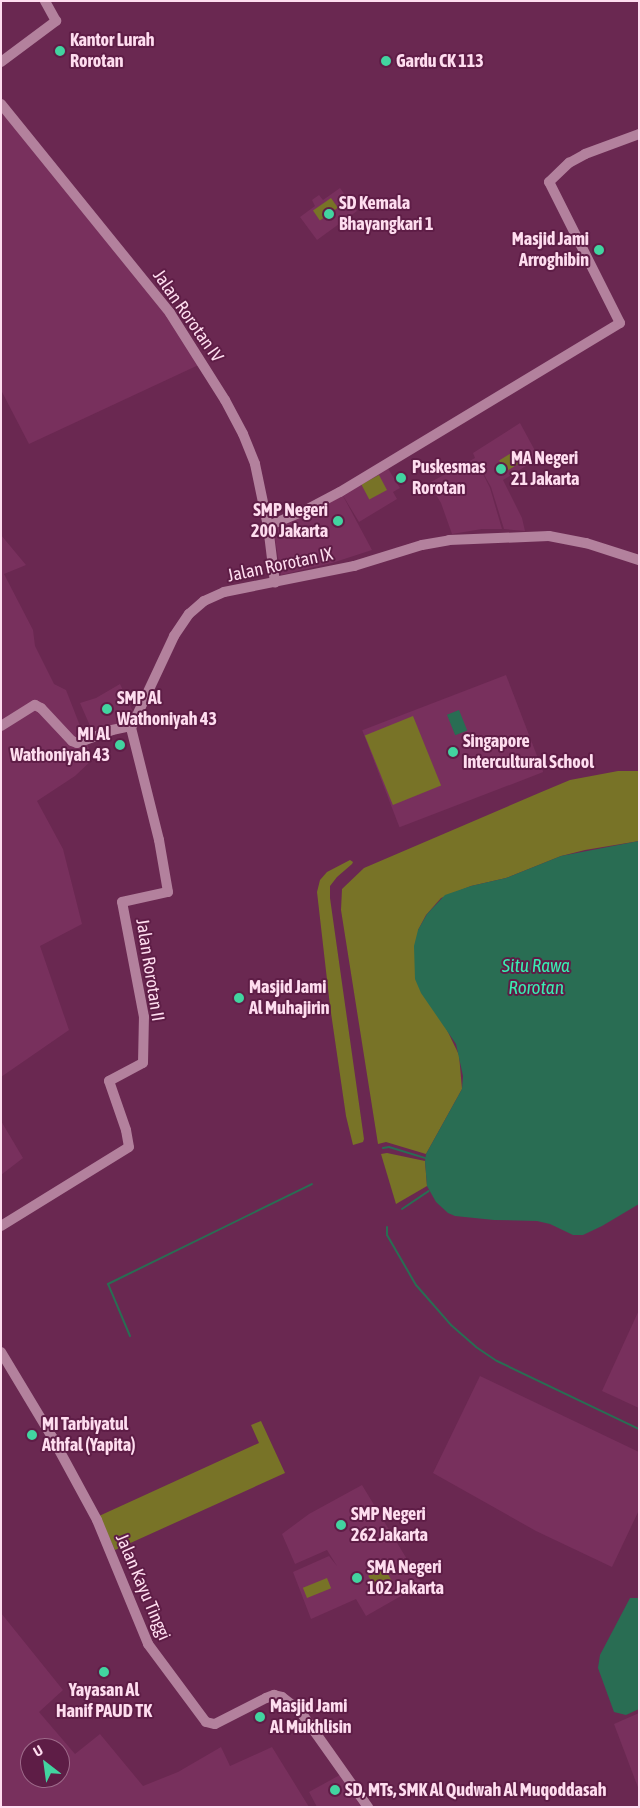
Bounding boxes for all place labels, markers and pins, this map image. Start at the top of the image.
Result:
place label: Kantor Lurah Rorotan [70,30,155,72]
marker: Kantor Lurah Rorotan [54,45,66,57]
place label: Gardu CK 113 [396,50,484,72]
marker: Gardu CK 113 [380,55,392,67]
place label: SD Kemala Bhayangkari 1 [339,193,433,235]
marker: SD Kemala Bhayangkari 1 [323,208,335,220]
place label: Masjid Jami Arroghibin [512,229,589,272]
marker: Masjid Jami Arroghibin [593,244,605,256]
place label: MA Negeri 21 Jakarta [511,448,579,490]
place label: Puskesmas Rorotan [412,457,486,499]
marker: MA Negeri 21 Jakarta [495,463,507,475]
marker: Puskesmas Rorotan [394,471,408,485]
place label: SMP Negeri 200 Jakarta [251,500,328,542]
marker: SMP Negeri 200 Jakarta [332,515,344,527]
place label: SMP Al Wathoniyah 43 [117,688,217,731]
marker: SMP Al Wathoniyah 43 [101,703,113,715]
place label: MI Al Wathoniyah 43 [10,724,110,766]
place label: Singapore Intercultural School [463,731,594,774]
marker: MI Al Wathoniyah 43 [114,739,126,751]
marker: Singapore Intercultural School [447,746,459,758]
place label: Masjid Jami Al Muhajirin [249,977,329,1020]
marker: Masjid Jami Al Muhajirin [233,992,245,1004]
place label: MI Tarbiyatul Athfal (Yapita) [42,1414,135,1456]
marker: MI Tarbiyatul Athfal (Yapita) [26,1429,38,1441]
place label: SMP Negeri 262 Jakarta [351,1504,428,1546]
marker: SMP Negeri 262 Jakarta [335,1519,347,1531]
place label: SMA Negeri 102 Jakarta [367,1557,444,1600]
marker: SMA Negeri 102 Jakarta [351,1572,363,1584]
marker: Yayasan Al Hanif PAUD TK [98,1666,110,1678]
place label: Yayasan Al Hanif PAUD TK [56,1680,152,1722]
place label: Masjid Jami Al Mukhlisin [270,1696,352,1738]
marker: Masjid Jami Al Mukhlisin [254,1711,266,1723]
place label: SD, MTs, SMK Al Qudwah Al Muqoddasah [345,1779,606,1801]
marker: SD, MTs, SMK Al Qudwah Al Muqoddasah [329,1784,341,1796]

